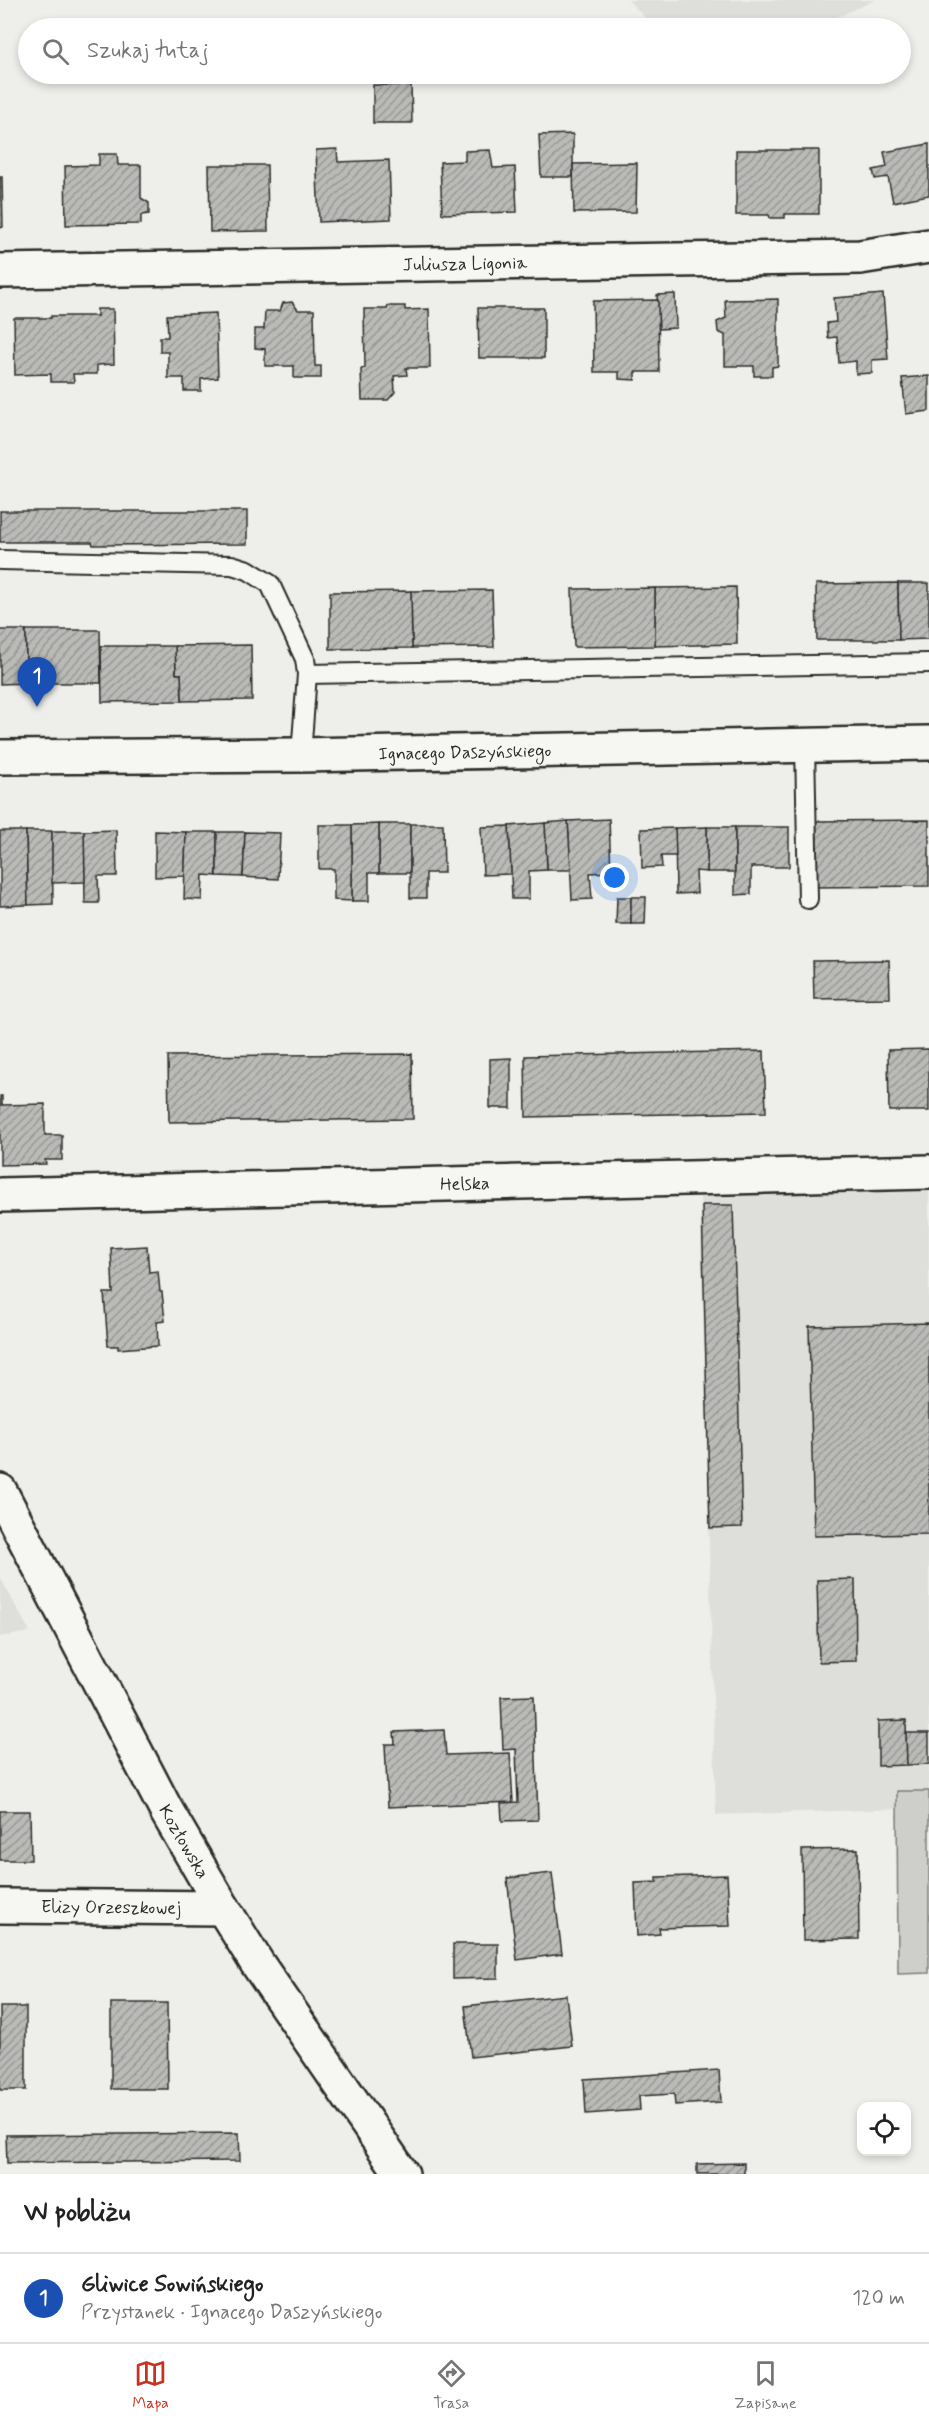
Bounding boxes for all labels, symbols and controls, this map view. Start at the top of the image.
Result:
search box [18,18,911,84]
icon: search [39,35,72,68]
text: Szukaj tutaj [87,37,209,65]
street label: Juliusza Ligonia [403,251,528,277]
pin: 1 [18,658,57,707]
street label: Ignacego Daszyńskiego [378,739,552,767]
your location [600,863,629,892]
street label: Helska [440,1172,490,1197]
street label: Kozłowska [152,1800,214,1884]
street label: Elizy Orzeszkowej [41,1895,181,1921]
map controls [857,2102,911,2156]
button: locate [857,2102,911,2156]
text: W pobliżu [24,2196,130,2230]
text: Gliwice Sowińskiego [81,2271,263,2299]
text: 1 [39,2285,48,2312]
text: 120 m [852,2285,905,2312]
text: Przystanek · Ignacego Daszyńskiego [81,2299,382,2326]
tab: Mapa [132,2357,169,2414]
tab: Trasa [433,2357,469,2414]
tab: Zapisane [734,2357,797,2414]

